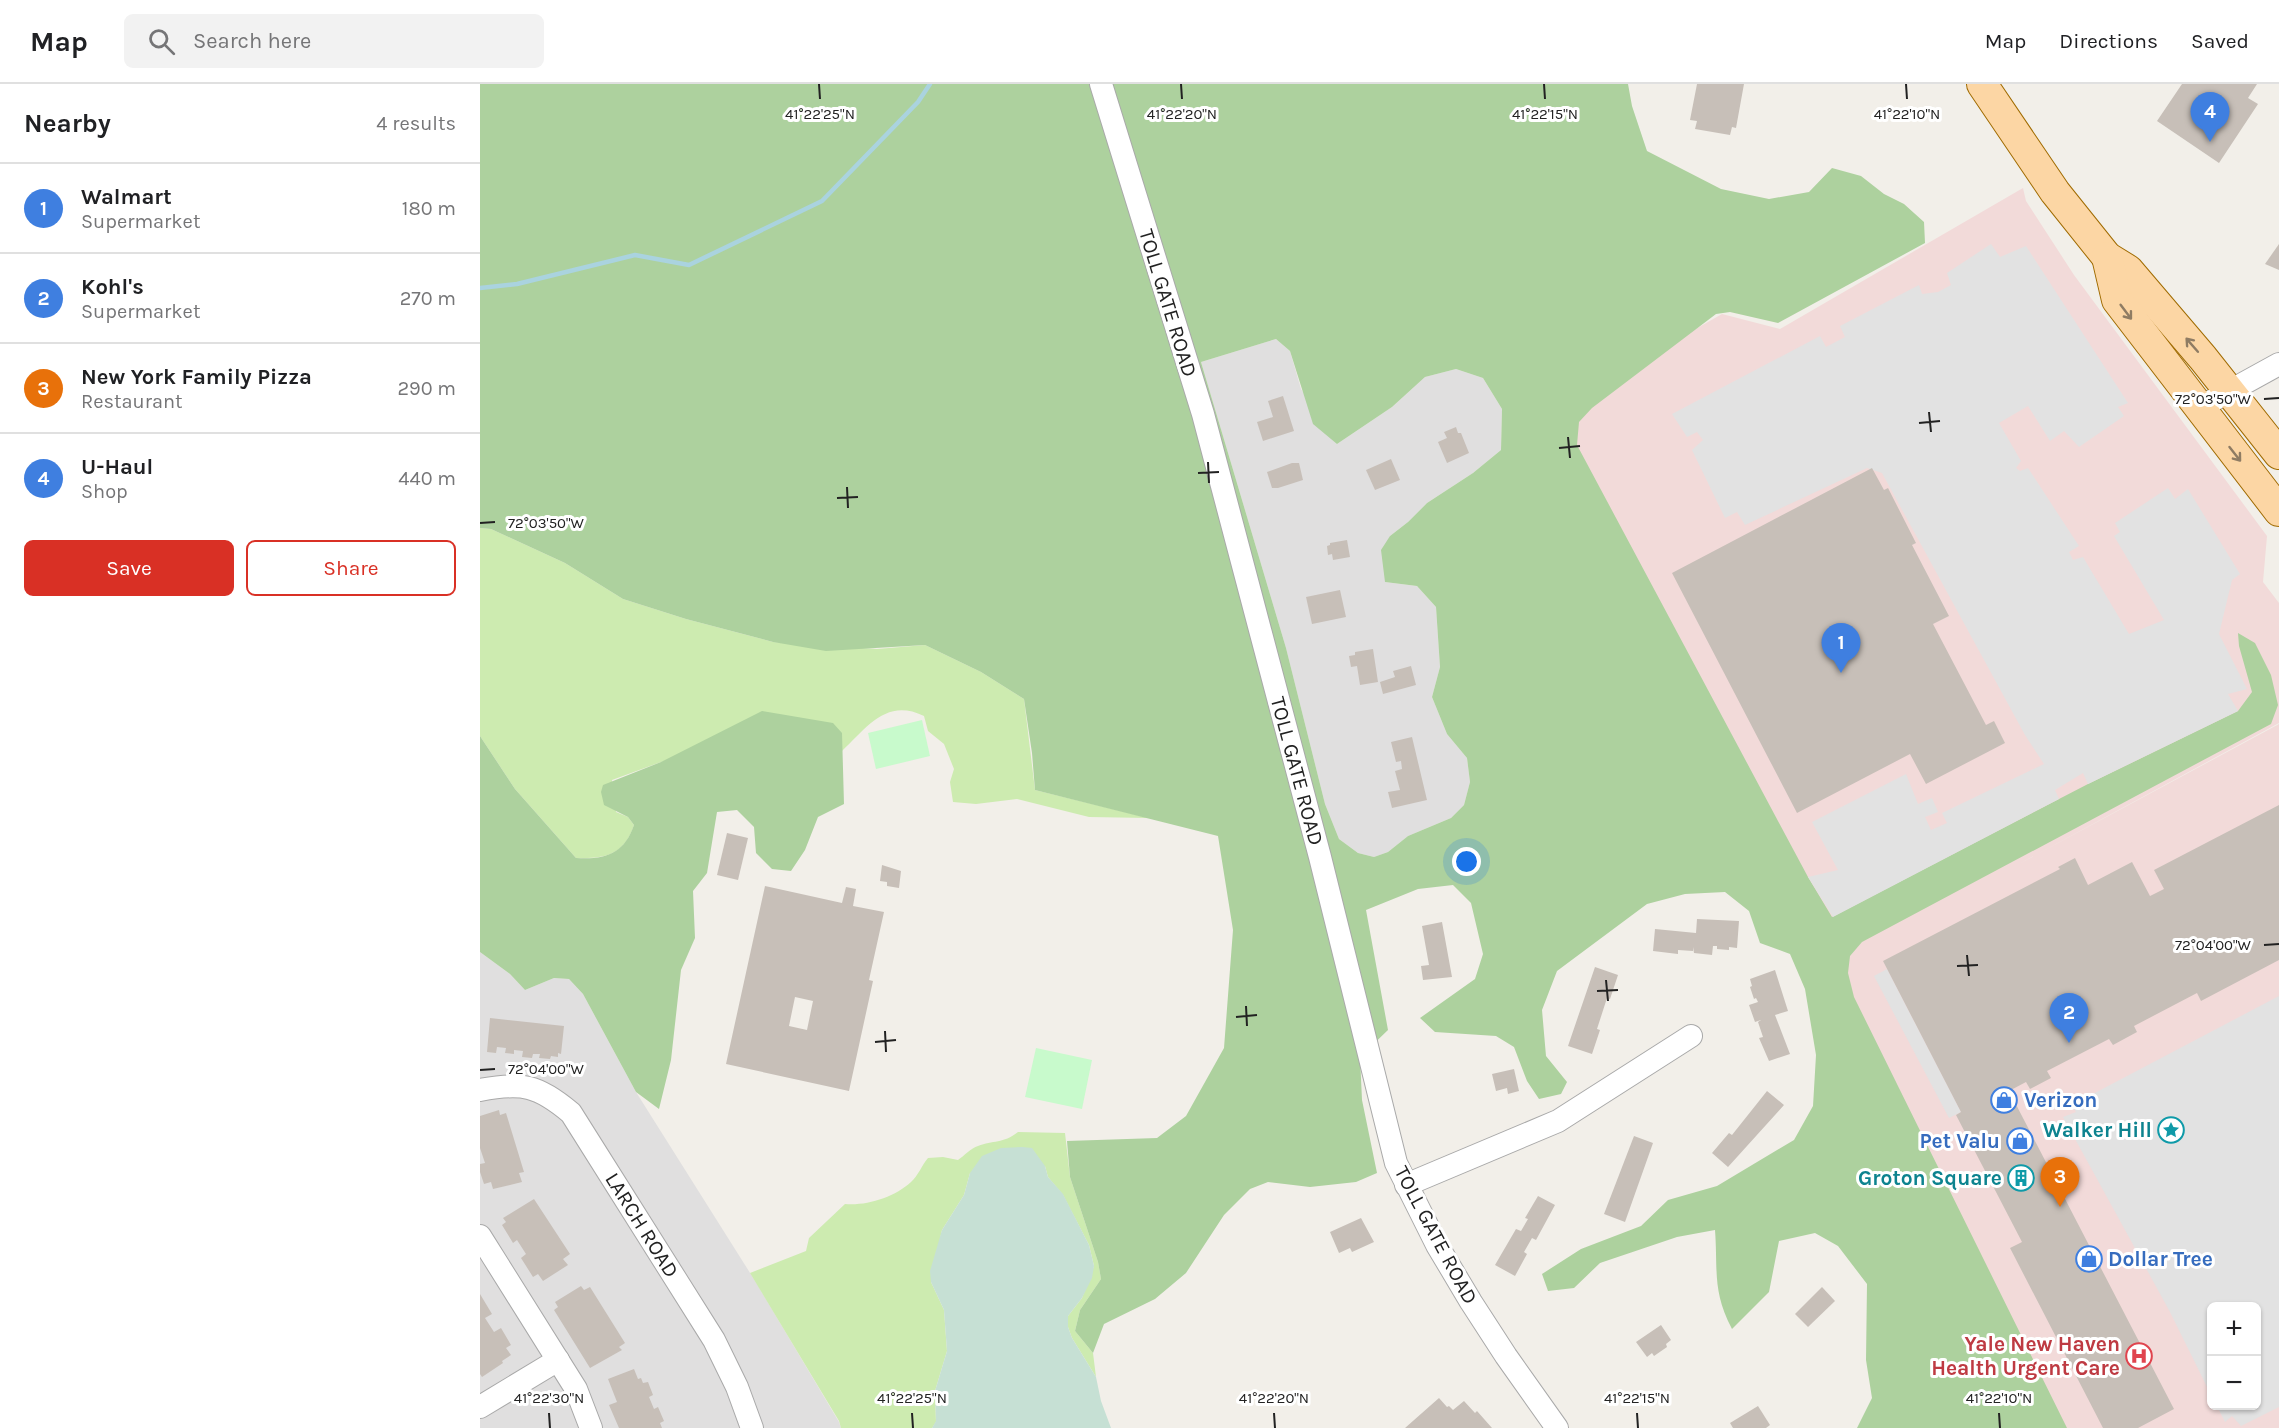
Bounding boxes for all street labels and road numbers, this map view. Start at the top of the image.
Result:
street label: TOLL GATE ROAD [1134,226,1202,380]
street label: TOLL GATE ROAD [1266,694,1328,848]
street label: TOLL GATE ROAD [1389,1162,1483,1308]
street label: LARCH ROAD [600,1168,684,1282]

